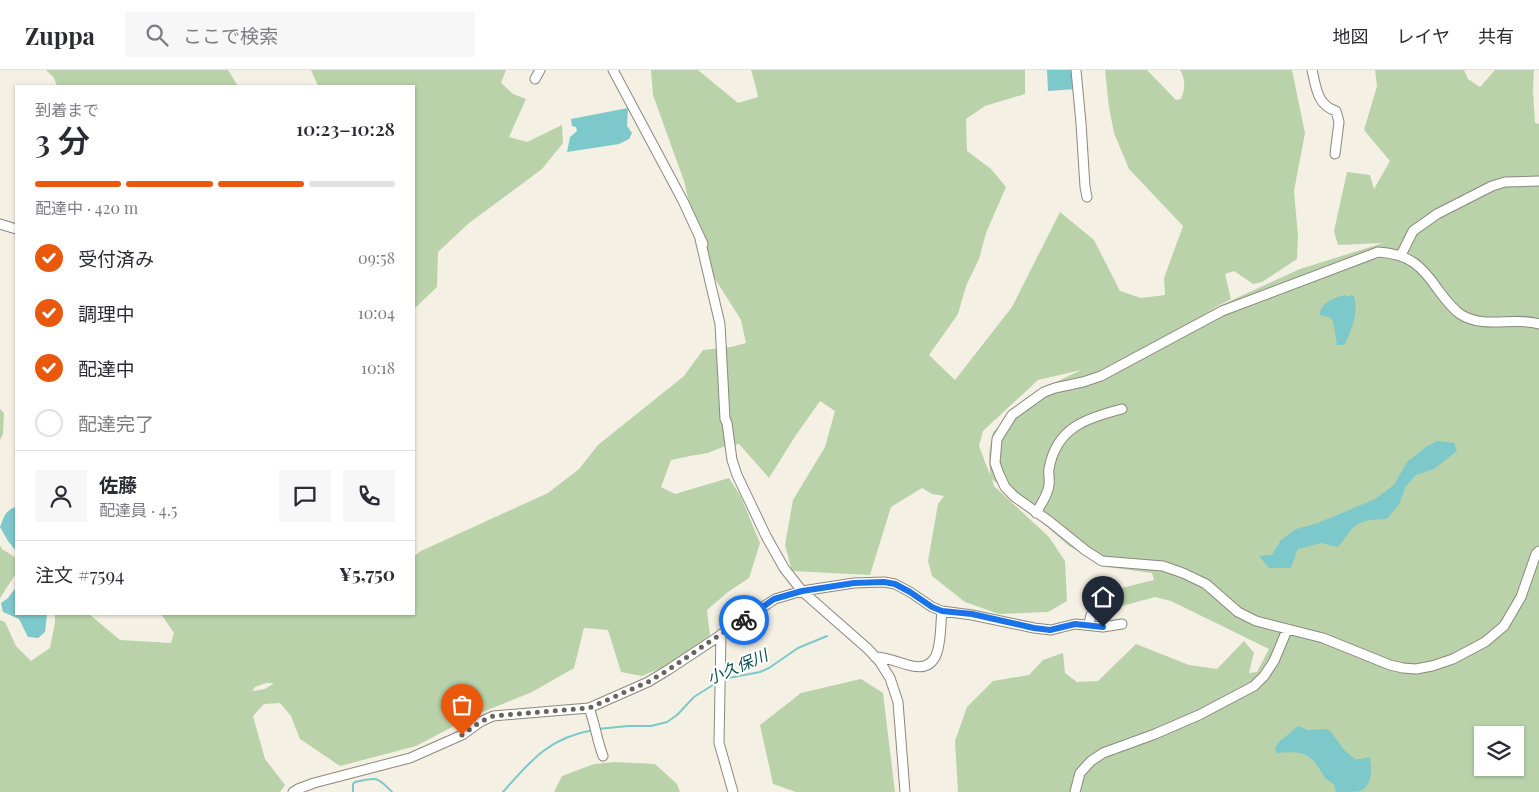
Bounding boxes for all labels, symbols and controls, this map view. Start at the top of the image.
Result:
search box [125,12,475,57]
text: Zuppa [25,19,95,51]
icon: search [143,21,171,49]
text: ここで検索 [183,22,278,48]
text: 地図 [1333,24,1369,48]
text: レイヤ [1397,24,1450,48]
text: 共有 [1478,24,1514,48]
text: 到着まで [35,99,99,120]
text: 10:23–10:28 [296,115,395,141]
text: 3 分 [35,118,90,161]
text: 配達中 · 420 m [35,197,138,218]
icon: check [35,244,63,272]
text: 受付済み [78,245,154,271]
text: 09:58 [358,247,395,268]
icon: check [35,299,63,327]
text: 調理中 [78,300,135,326]
text: 10:04 [358,302,395,323]
icon: check [35,354,63,382]
text: 配達中 [78,355,135,381]
text: 10:18 [361,357,395,378]
text: 配達完了 [78,410,154,436]
button: person [35,470,87,522]
button: chat [279,470,331,522]
button: phone [343,470,395,522]
text: 佐藤 [99,471,137,497]
text: 配達員 · 4.5 [99,499,177,520]
text: ¥5,750 [339,560,395,586]
text: 注文 #7594 [35,561,125,587]
pin [1082,576,1124,627]
icon: home [1089,583,1117,611]
courier [719,595,769,645]
icon: bike [730,606,758,634]
water label: 小久保川 [703,643,772,688]
pin [441,684,483,735]
icon: bag [448,691,476,719]
map controls [1474,726,1524,776]
button: layers [1474,726,1524,776]

